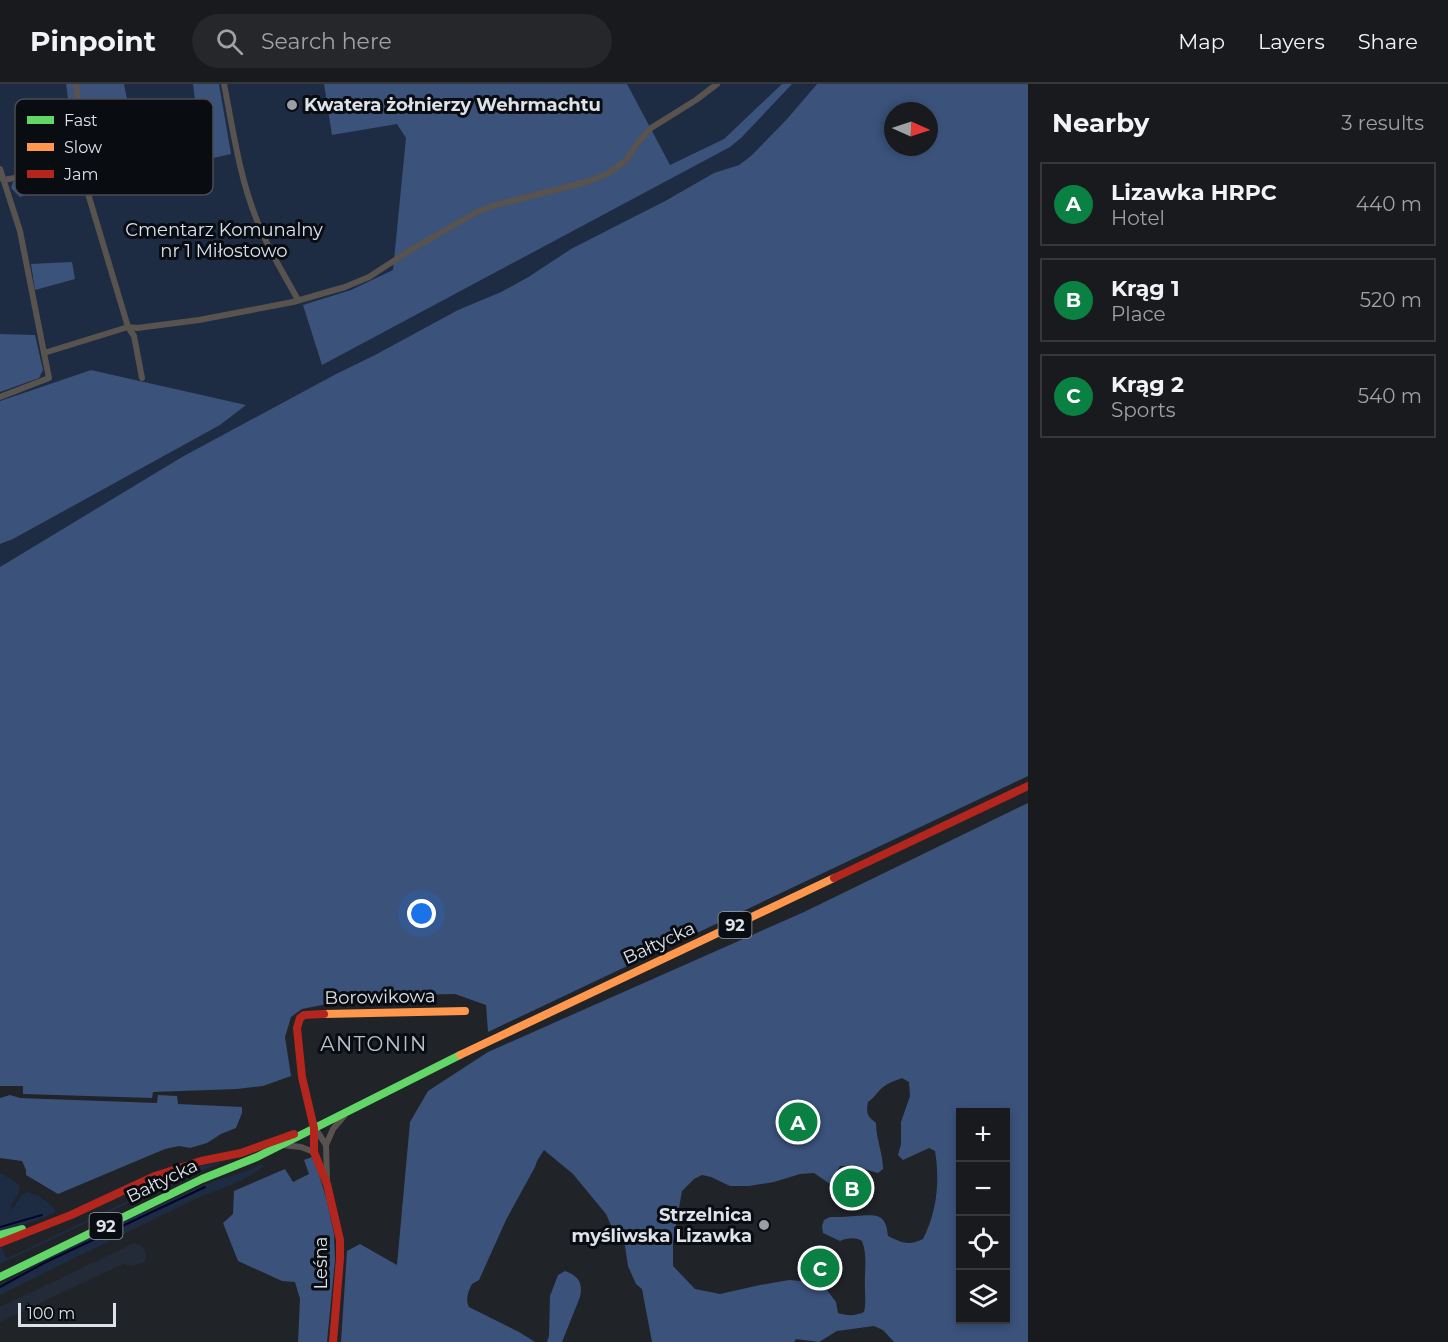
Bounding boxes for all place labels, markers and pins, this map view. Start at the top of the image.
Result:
place label: Kwatera żołnierzy Wehrmachtu [304,94,601,116]
marker: Kwatera żołnierzy Wehrmachtu [285,98,299,112]
pin: A [778,1100,818,1144]
pin: B [832,1166,872,1210]
place label: Strzelnica myśliwska Lizawka [572,1204,752,1247]
marker: Strzelnica myśliwska Lizawka [757,1218,771,1232]
pin: C [800,1246,840,1290]

